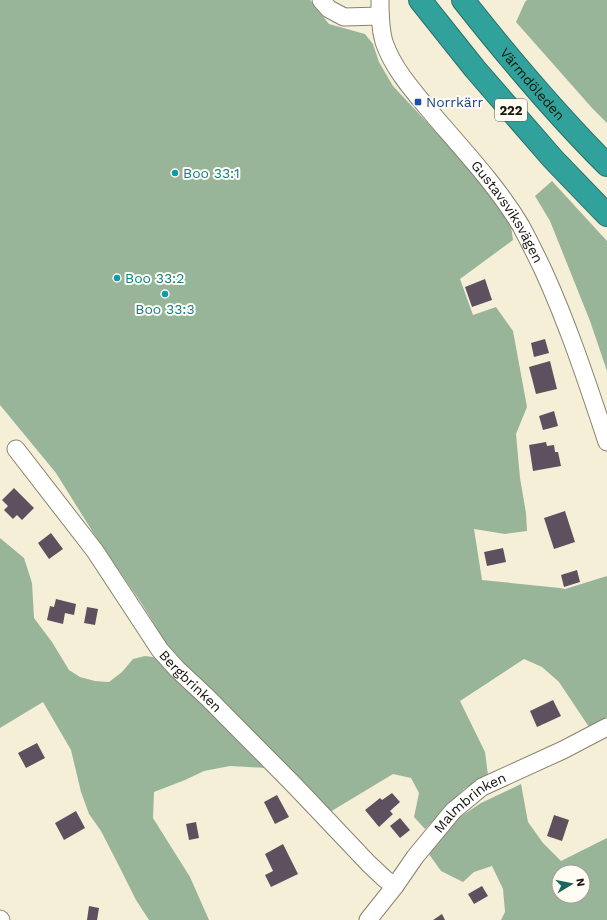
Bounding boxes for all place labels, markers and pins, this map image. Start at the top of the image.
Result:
place label: Norrkärr [426,94,483,110]
marker: Norrkärr [413,97,423,107]
place label: Boo 33:1 [183,165,240,181]
marker: Boo 33:1 [170,168,180,178]
place label: Boo 33:2 [125,270,184,286]
marker: Boo 33:2 [112,273,122,283]
marker: Boo 33:3 [160,289,170,299]
place label: Boo 33:3 [135,301,195,317]

